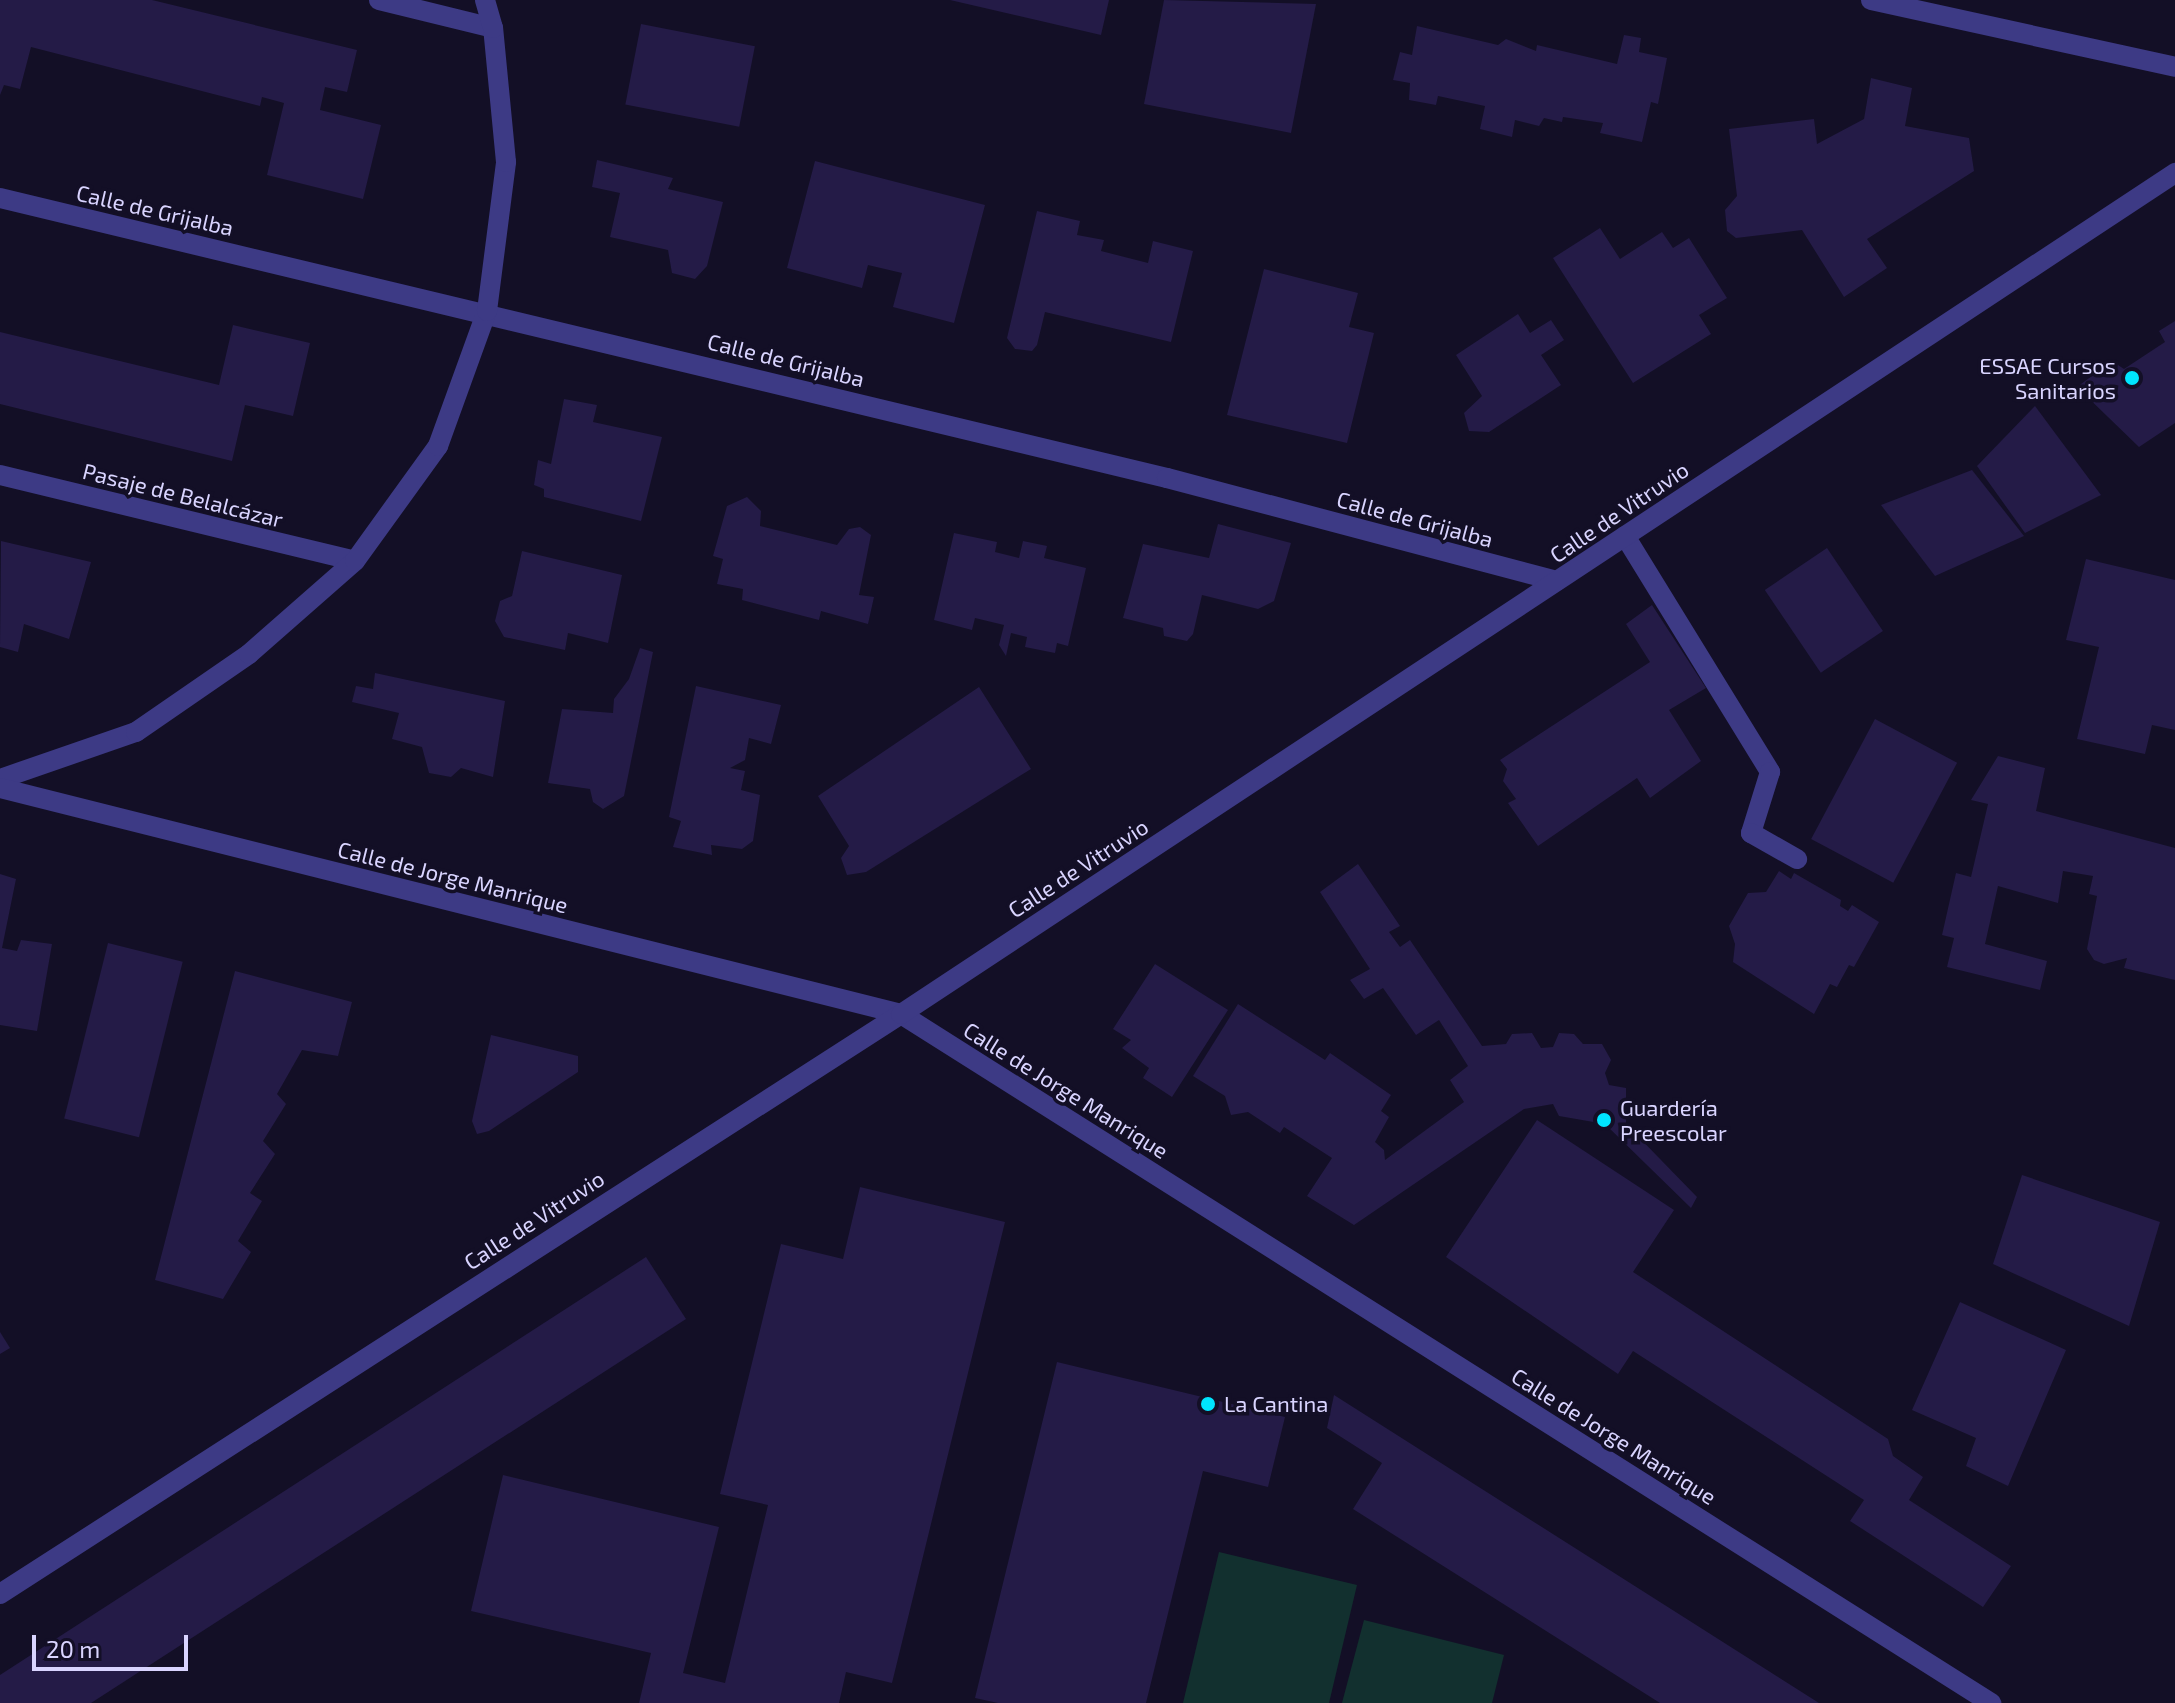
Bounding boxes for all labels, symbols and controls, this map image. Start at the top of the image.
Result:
street label: Calle de Grijalba [74,179,236,241]
street label: Calle de Grijalba [705,328,867,392]
place label: ESSAE Cursos Sanitarios [1979,352,2116,404]
marker: ESSAE Cursos Sanitarios [2123,369,2141,387]
street label: Calle de Vitruvio [1544,456,1694,568]
street label: Pasaje de Belalcázar [80,457,286,533]
street label: Calle de Grijalba [1334,485,1496,553]
street label: Calle de Vitruvio [1003,813,1153,923]
street label: Calle de Jorge Manrique [335,836,571,918]
street label: Calle de Jorge Manrique [959,1016,1173,1164]
place label: Guardería Preescolar [1620,1094,1727,1146]
marker: Guardería Preescolar [1595,1111,1613,1129]
street label: Calle de Vitruvio [459,1165,609,1275]
street label: Calle de Jorge Manrique [1507,1362,1721,1510]
place label: La Cantina [1224,1391,1328,1417]
marker: La Cantina [1199,1395,1217,1413]
scale bar [36,1619,192,1669]
text: 20 m [46,1634,100,1663]

